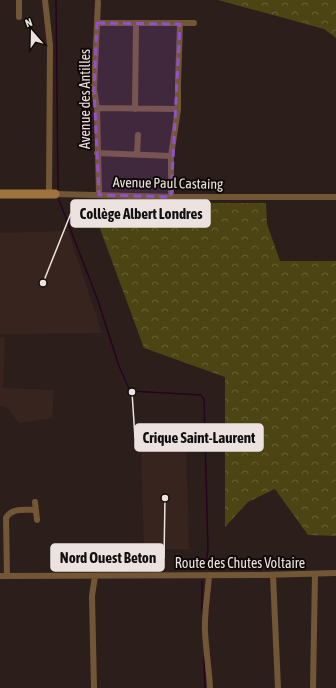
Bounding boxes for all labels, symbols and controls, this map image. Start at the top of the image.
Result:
north arrow [12,12,52,52]
text: N [23,16,34,29]
street label: Avenue des Antilles [77,49,93,149]
street label: Avenue Paul Castaing [113,174,223,192]
callout: Collège Albert Londres [71,200,210,227]
text: Collège Albert Londres [79,205,203,222]
callout: Crique Saint-Laurent [135,424,263,451]
text: Crique Saint-Laurent [143,429,256,446]
callout: Nord Ouest Beton [51,544,164,571]
text: Nord Ouest Beton [60,549,156,566]
street label: Route des Chutes Voltaire [175,555,305,571]

